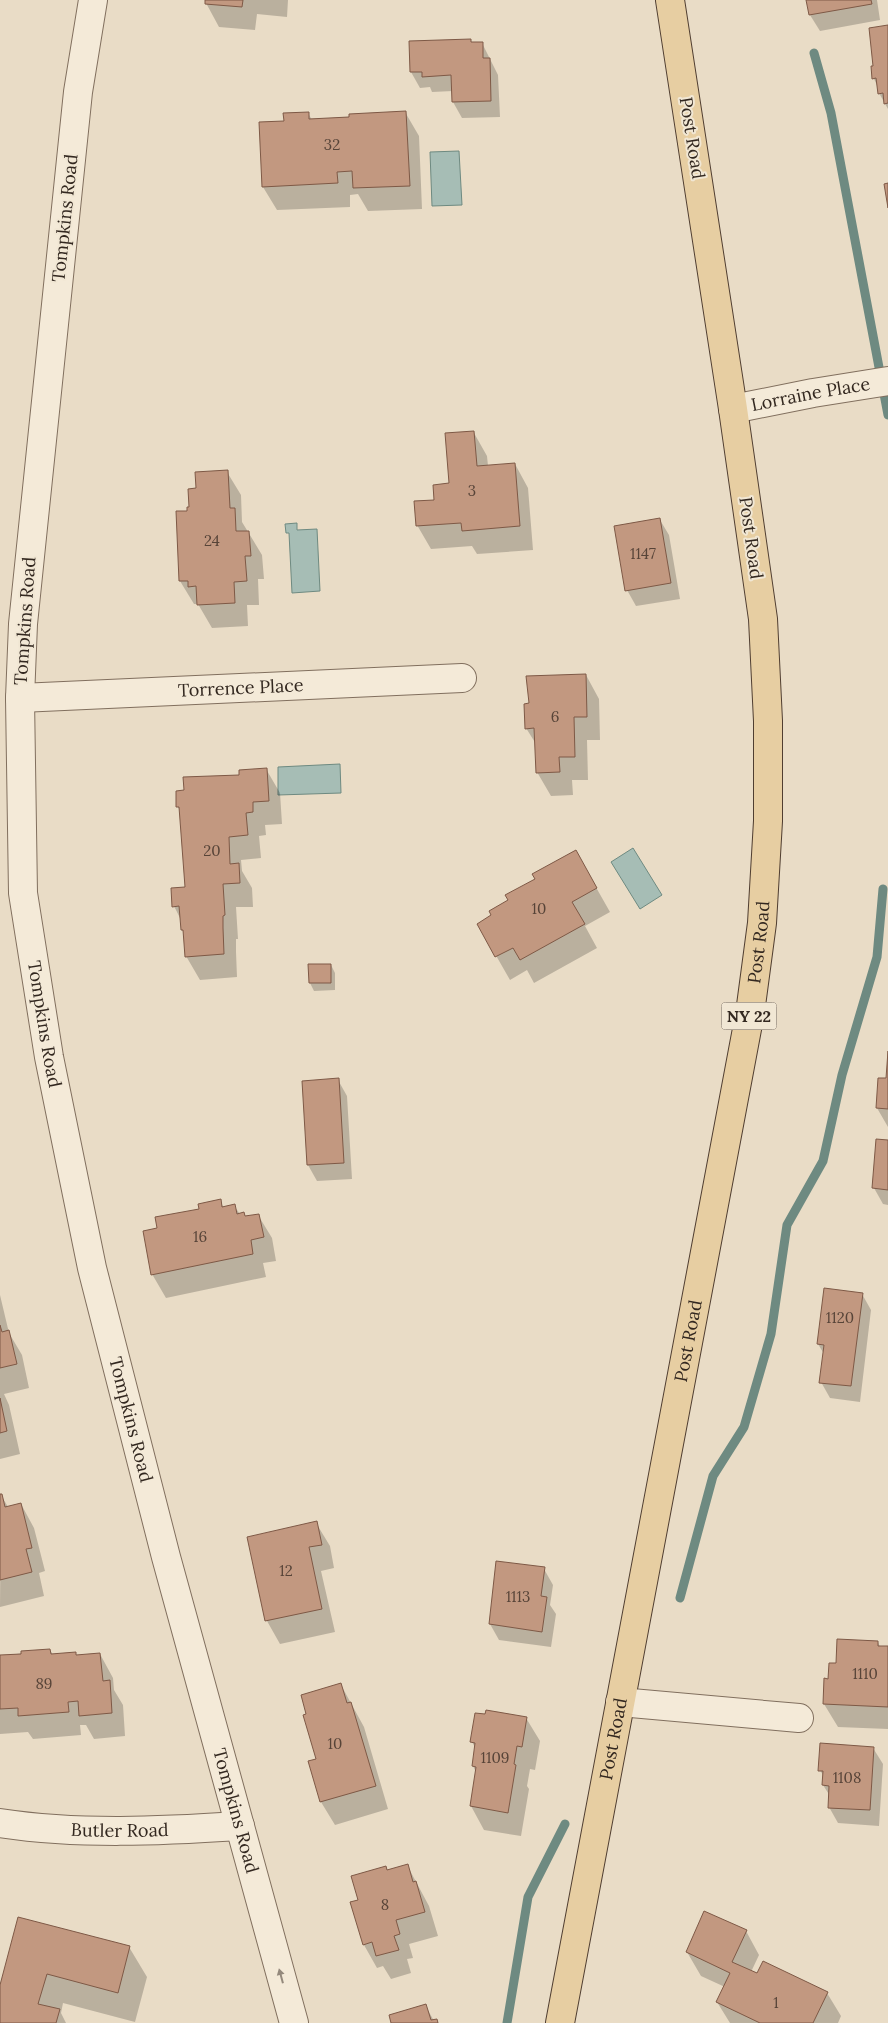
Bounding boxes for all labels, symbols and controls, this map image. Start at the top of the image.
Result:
street label: Post Road [675,95,710,181]
house number: 32 [324,135,340,154]
street label: Tompkins Road [46,153,83,283]
street label: Lorraine Place [749,372,872,416]
house number: 3 [468,481,476,500]
street label: Post Road [734,495,769,581]
house number: 24 [204,531,220,550]
house number: 1147 [630,544,656,563]
street label: Tompkins Road [9,556,40,686]
street label: Torrence Place [177,673,304,702]
house number: 6 [551,707,559,726]
house number: 20 [203,841,221,860]
house number: 10 [532,899,546,918]
street label: Post Road [742,900,774,985]
street label: Tompkins Road [23,959,67,1090]
road number: NY 22 [722,1002,776,1030]
house number: 16 [193,1227,207,1246]
street label: Post Road [669,1298,707,1384]
house number: 1120 [826,1308,854,1327]
street label: Tompkins Road [104,1354,158,1485]
house number: 12 [279,1561,293,1580]
house number: 1113 [506,1587,530,1606]
house number: 1110 [852,1664,878,1683]
house number: 89 [36,1674,53,1693]
street label: Post Road [594,1696,632,1782]
house number: 10 [328,1734,342,1753]
street label: Tompkins Road [208,1746,264,1876]
house number: 1109 [481,1748,509,1767]
house number: 1108 [833,1768,861,1787]
street label: Butler Road [70,1818,169,1842]
house number: 8 [381,1895,389,1914]
one-way arrow [276,1968,284,1983]
house number: 1 [773,1993,779,2012]

